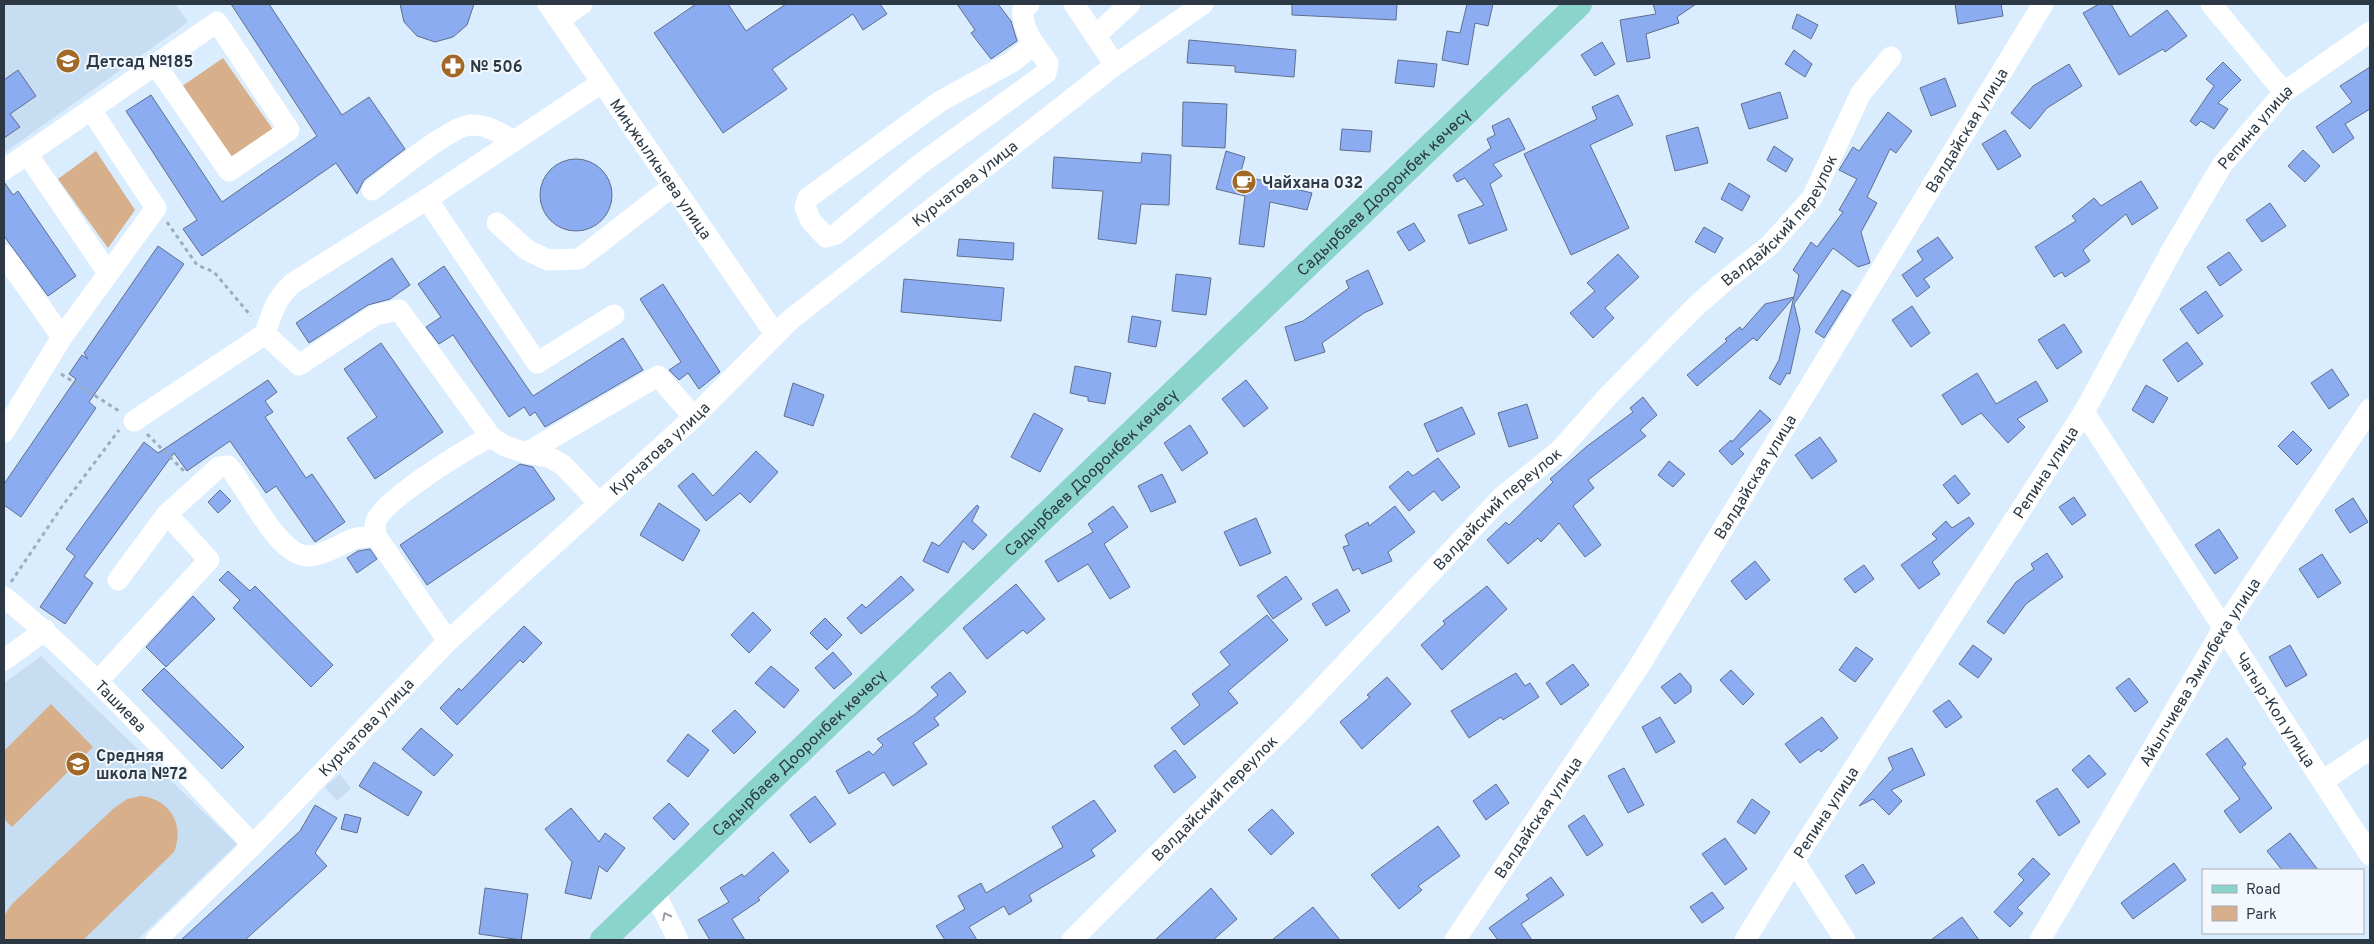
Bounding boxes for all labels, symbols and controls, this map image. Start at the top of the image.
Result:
school or university icon: Детсад №185 [55,48,81,74]
place label: Детсад №185 [86,53,193,73]
pharmacy icon: № 506 [440,53,466,79]
place label: № 506 [470,58,522,78]
street label: Валдайская улица [1922,65,2013,197]
street label: Репина улица [2214,81,2297,174]
street label: Миңжылкыева улица [604,96,715,244]
street label: Садырбаев Дооронбек көчөсү [1293,105,1476,281]
street label: Курчатова улица [909,137,1023,232]
street label: Валдайский переулок [1718,152,1843,292]
cafe icon: Чайхана 032 [1231,169,1257,195]
place label: Чайхана 032 [1262,174,1363,194]
street label: Садырбаев Дооронбек көчөсү [1001,386,1183,562]
street label: Курчатова улица [606,399,715,501]
street label: Валдайская улица [1711,412,1802,544]
street label: Репина улица [2010,423,2084,523]
street label: Валдайский переулок [1430,444,1567,576]
street label: Айылчиева Эмилбека улица [2136,575,2266,771]
street label: Чатыр-Кол улица [2230,649,2319,772]
street label: Садырбаев Дооронбек көчөсү [709,666,891,842]
street label: Курчатова улица [315,675,419,782]
street label: Ташиева [90,677,150,738]
street label: Валдайский переулок [1148,732,1283,866]
place label: Средняя школа №72 [96,747,188,785]
school or university icon: Средняя школа №72 [65,751,91,777]
street label: Валдайская улица [1491,754,1587,883]
street label: Репина улица [1790,764,1864,863]
legend [2202,869,2364,934]
text: Road [2246,881,2281,900]
text: Park [2246,906,2277,925]
one-way arrow [662,912,672,921]

